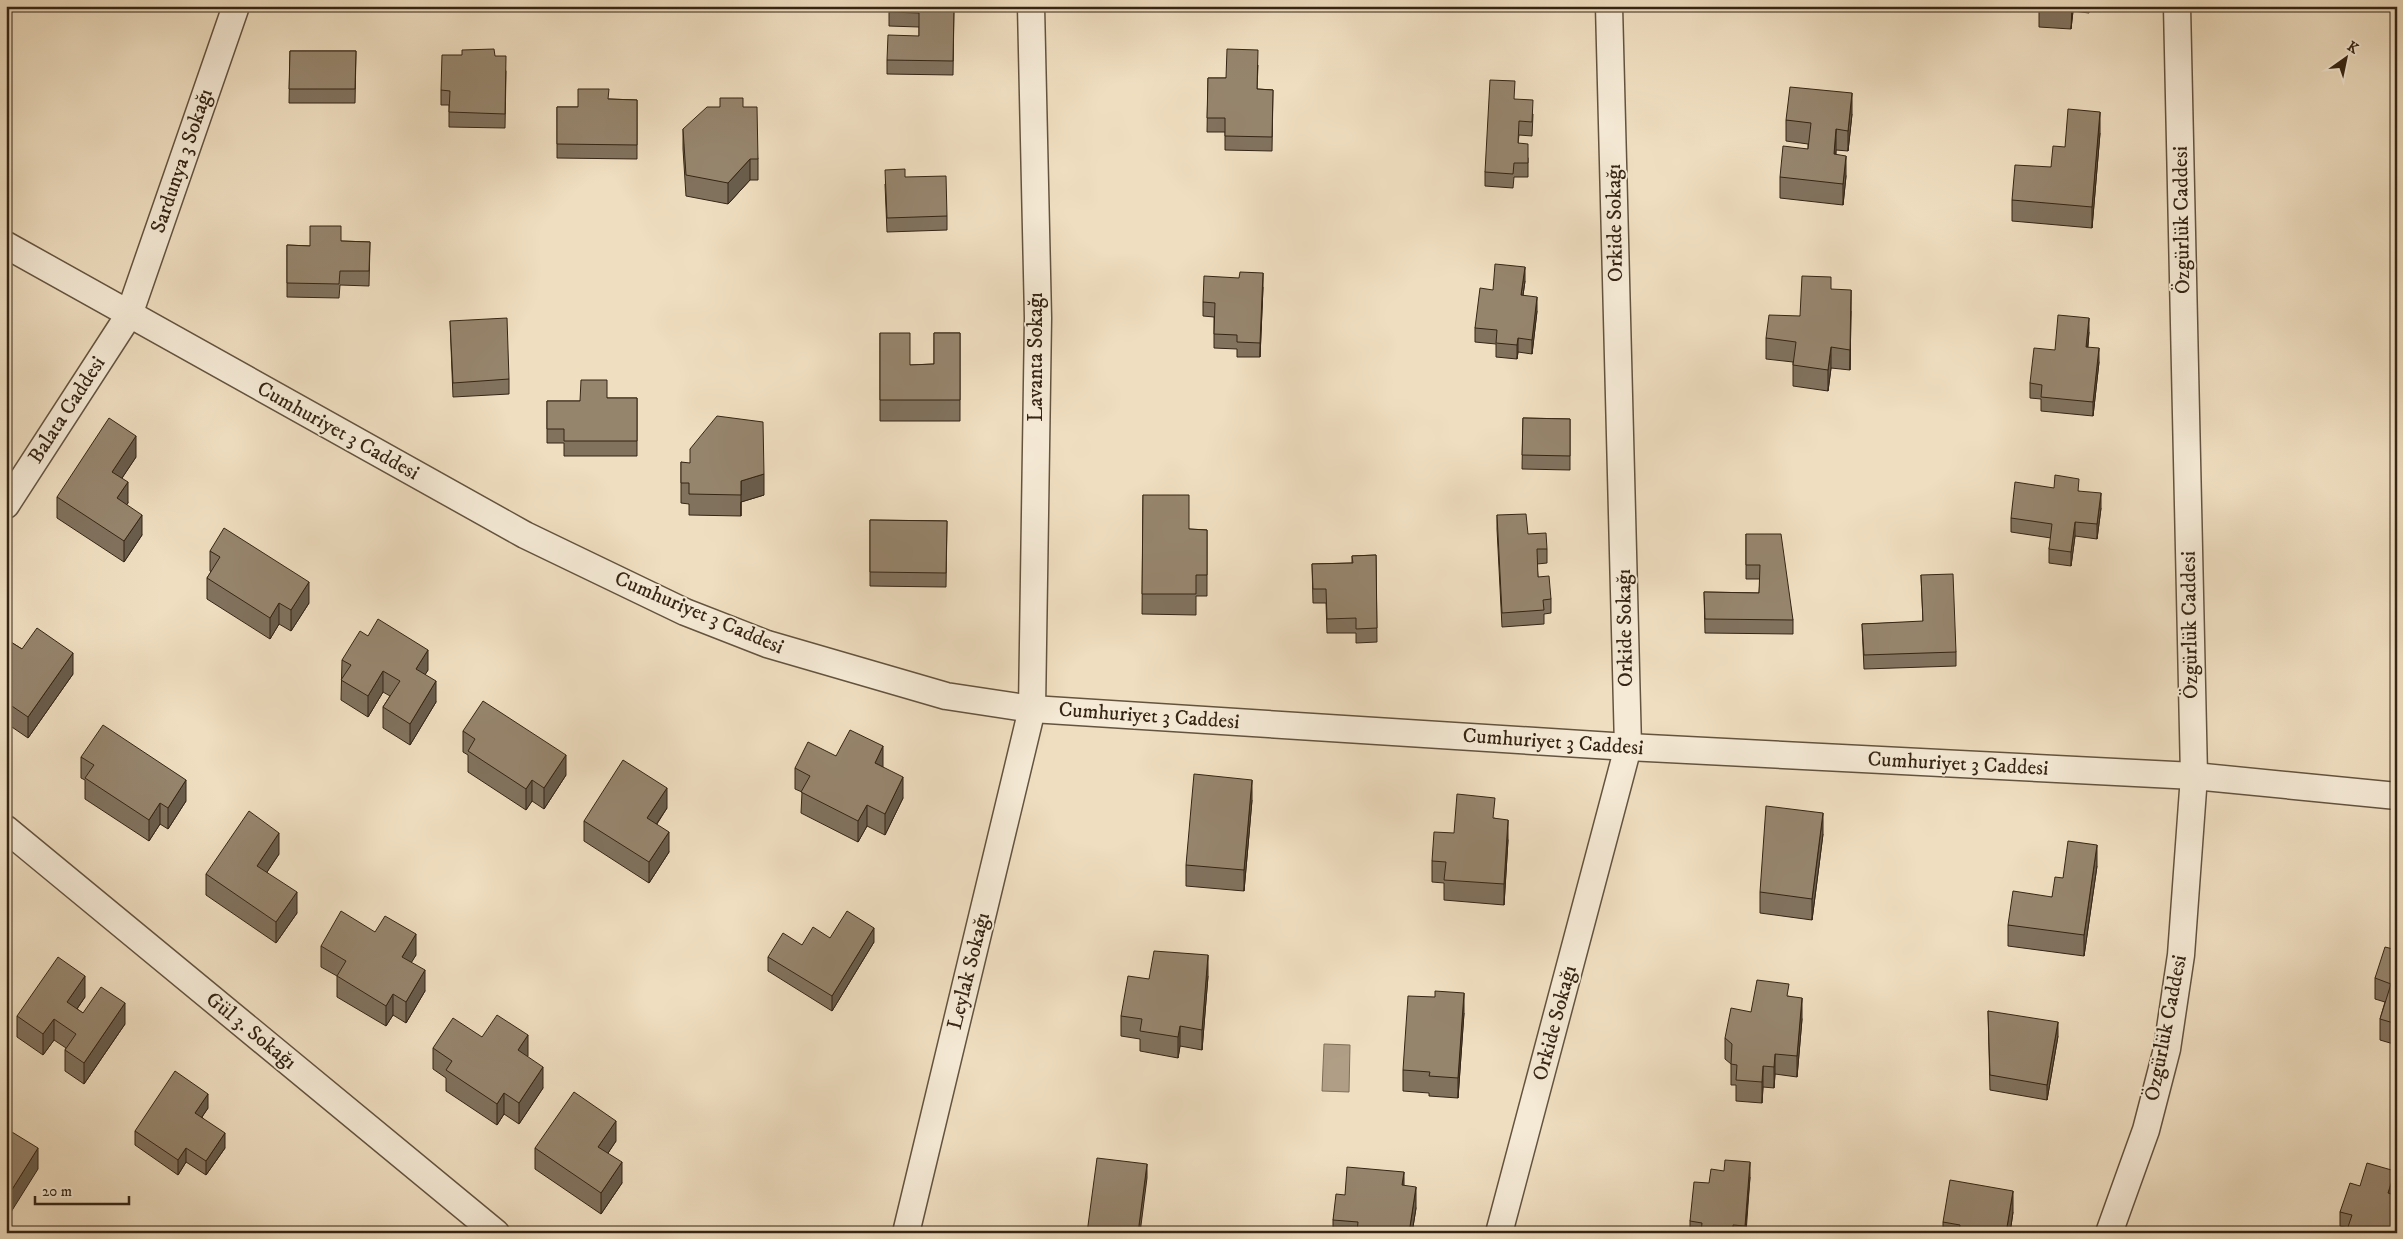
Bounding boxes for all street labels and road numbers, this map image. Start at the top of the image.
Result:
street label: Sardunya 3 Sokağı [145,85,219,237]
street label: Özgürlük Caddesi [2167,146,2196,294]
street label: Orkide Sokağı [1601,164,1629,282]
street label: Lavanta Sokağı [1023,292,1049,422]
street label: Balata Caddesi [23,352,111,468]
street label: Cumhuriyet 3 Caddesi [252,376,424,486]
street label: Özgürlük Caddesi [2175,551,2204,699]
street label: Cumhuriyet 3 Caddesi [610,566,788,660]
street label: Orkide Sokağı [1611,569,1639,687]
street label: Cumhuriyet 3 Caddesi [1058,697,1240,735]
street label: Cumhuriyet 3 Caddesi [1462,723,1644,761]
street label: Cumhuriyet 3 Caddesi [1867,746,2049,782]
street label: Leylak Sokağı [942,910,996,1032]
street label: Özgürlük Caddesi [2138,953,2193,1103]
street label: Orkide Sokağı [1527,963,1583,1083]
street label: Gül 3. Sokağı [200,987,302,1075]

